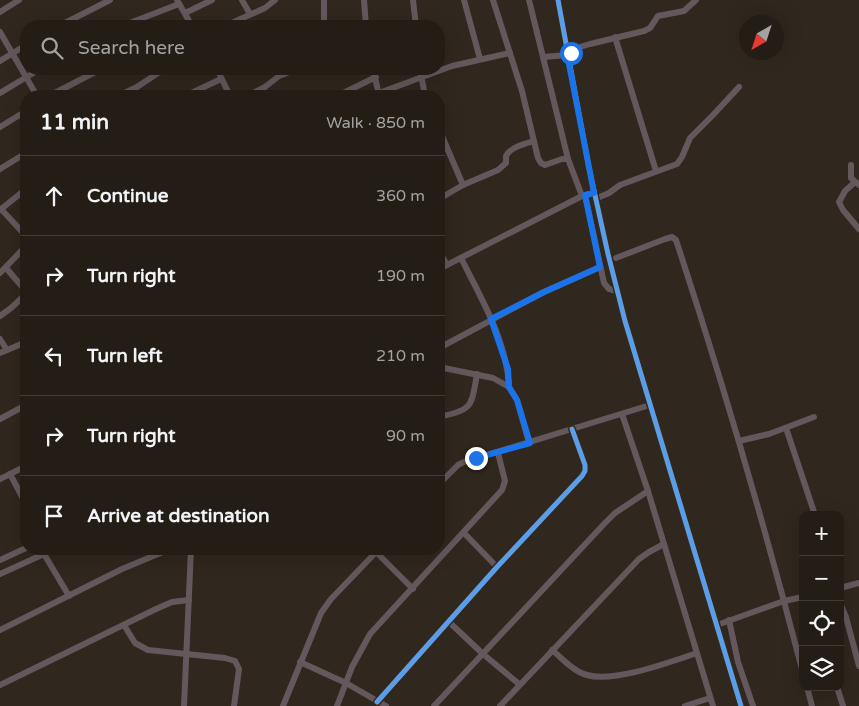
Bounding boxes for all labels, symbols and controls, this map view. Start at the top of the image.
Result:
north arrow [739,15,784,60]
search box [20,20,445,75]
icon: search [38,34,66,62]
text: Search here [78,37,185,59]
route start [560,42,583,65]
text: 11 min [40,110,109,135]
text: Walk · 850 m [326,113,425,133]
icon: ahead [40,182,68,210]
text: Continue [87,185,169,207]
text: 360 m [376,186,425,206]
icon: right [40,262,68,290]
text: Turn right [87,265,175,287]
text: 190 m [376,266,425,286]
icon: left [40,342,68,370]
text: Turn left [87,345,163,367]
text: 210 m [376,346,425,366]
icon: right [40,422,68,450]
text: Turn right [87,425,175,447]
text: 90 m [386,426,425,446]
route end [465,447,488,470]
icon: arrive [40,502,68,530]
text: Arrive at destination [87,505,270,527]
map controls [799,511,844,691]
button: + [799,511,844,556]
button: − [799,556,844,601]
button: locate [799,601,844,646]
button: layers [799,646,844,691]

